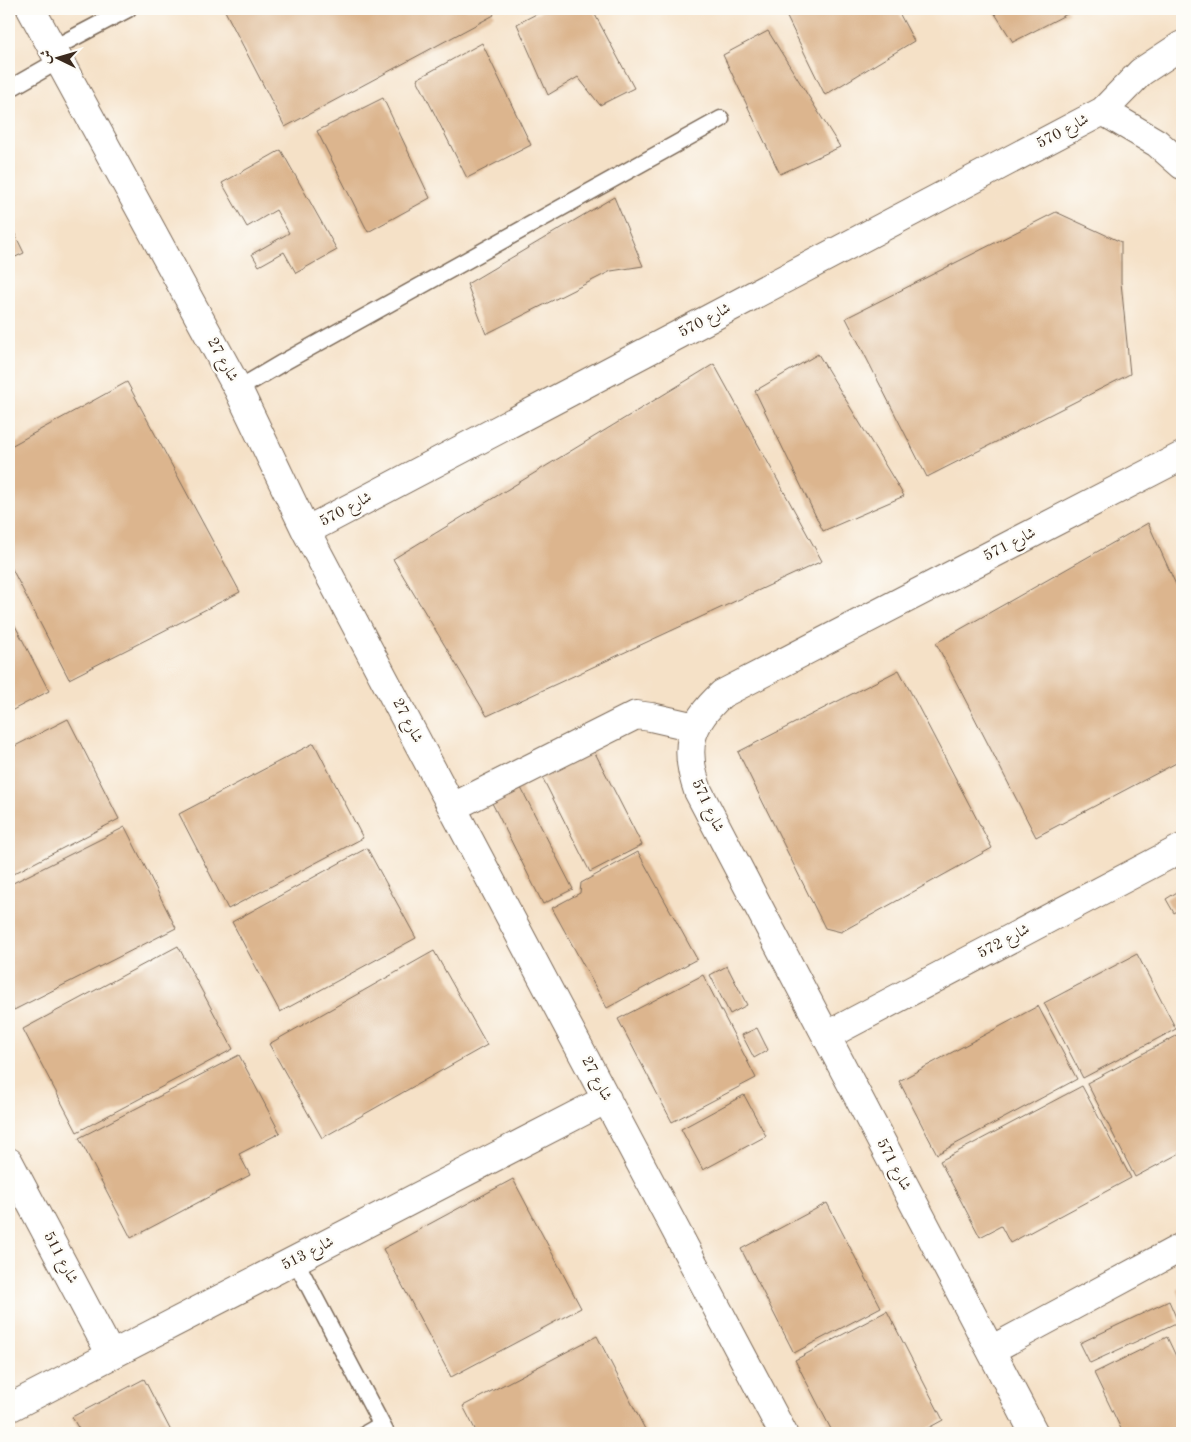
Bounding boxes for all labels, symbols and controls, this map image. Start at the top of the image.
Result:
north arrow [32,32,82,82]
text: ش [38,49,54,64]
street label: شارع 570 [1035,112,1093,155]
street label: شارع 570 [677,301,735,344]
street label: شارع 27 [200,336,240,386]
street label: شارع 570 [318,490,376,533]
street label: شارع 571 [981,526,1040,568]
street label: شارع 27 [386,696,425,747]
street label: شارع 571 [685,777,726,836]
street label: شارع 572 [976,922,1034,965]
street label: شارع 27 [575,1054,614,1105]
street label: شارع 571 [870,1137,913,1195]
street label: شارع 511 [37,1230,80,1288]
street label: شارع 513 [279,1235,338,1277]

